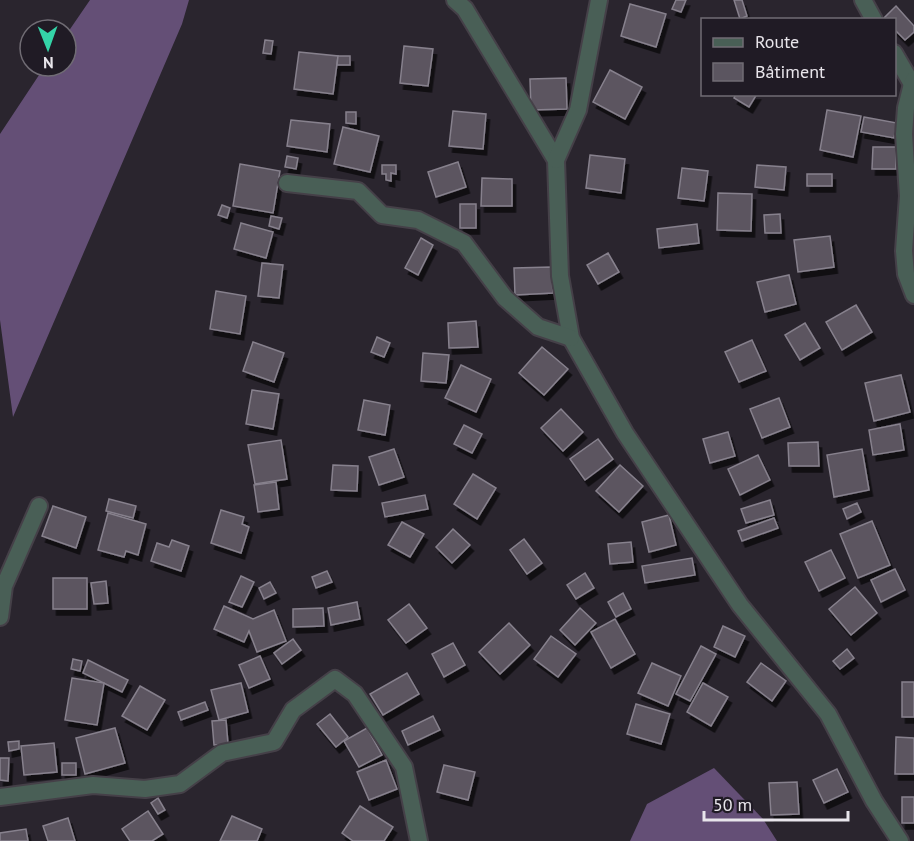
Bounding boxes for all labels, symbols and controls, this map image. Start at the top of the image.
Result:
north arrow [18,18,78,78]
legend [701,18,896,96]
text: Route [755,30,799,53]
text: N [43,53,54,73]
text: Bâtiment [755,60,825,83]
scale bar [704,784,848,822]
text: 50 m [713,793,752,816]

